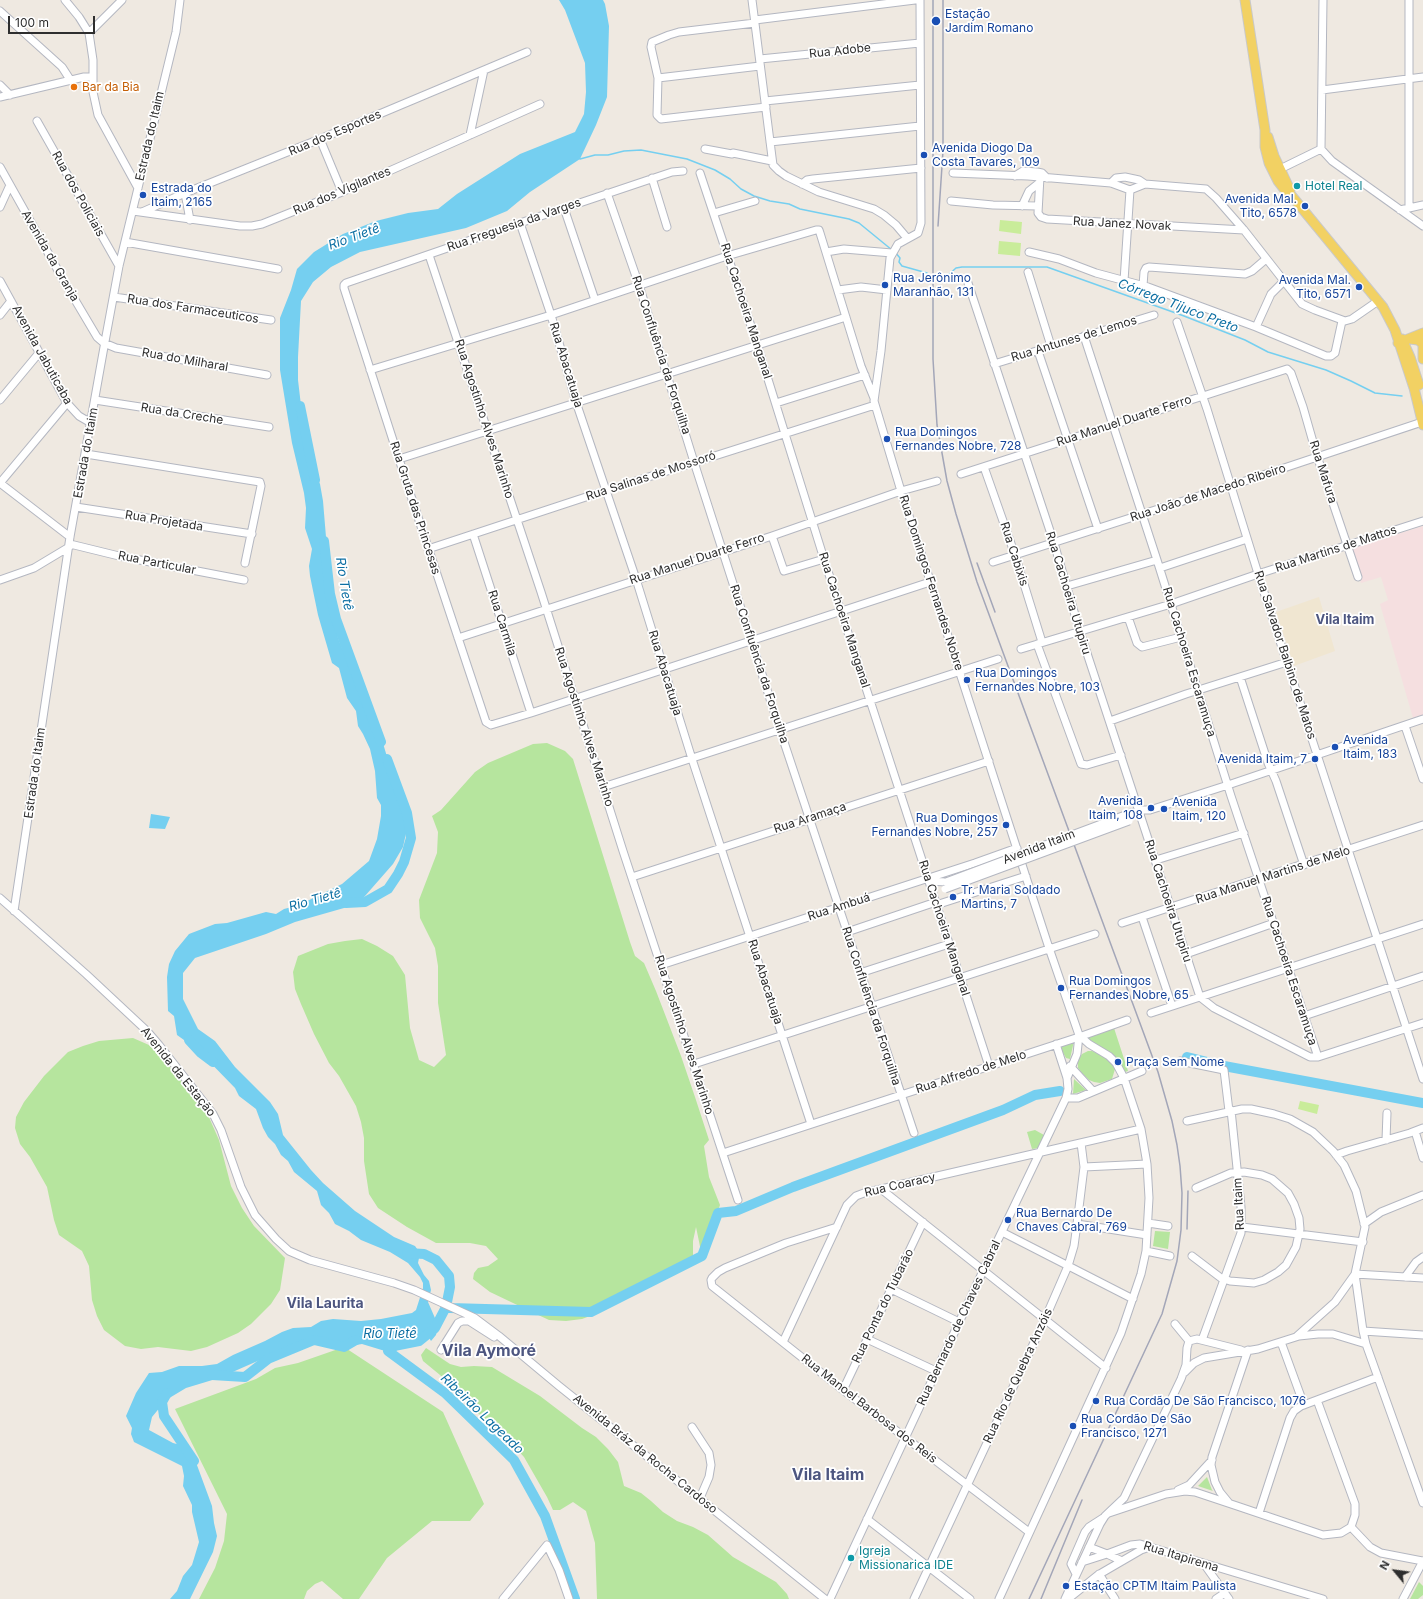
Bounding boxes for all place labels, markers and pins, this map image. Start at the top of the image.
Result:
place label: Estação Jardim Romano [945,7,1033,35]
marker: Estação Jardim Romano [930,15,942,27]
place label: Bar da Bia [82,80,139,94]
marker: Bar da Bia [69,82,79,92]
place label: Avenida Diogo Da Costa Tavares, 109 [932,141,1040,169]
marker: Avenida Diogo Da Costa Tavares, 109 [919,150,929,160]
place label: Hotel Real [1305,179,1363,193]
place label: Estrada do Itaim, 2165 [151,181,212,209]
marker: Hotel Real [1292,181,1302,191]
marker: Estrada do Itaim, 2165 [138,190,148,200]
place label: Avenida Mal. Tito, 6578 [1225,192,1297,220]
marker: Avenida Mal. Tito, 6578 [1300,201,1310,211]
place label: Rua Jerônimo Maranhão, 131 [893,271,974,299]
place label: Avenida Mal. Tito, 6571 [1279,273,1351,301]
marker: Rua Jerônimo Maranhão, 131 [880,280,890,290]
marker: Avenida Mal. Tito, 6571 [1354,282,1364,292]
place label: Rua Domingos Fernandes Nobre, 728 [895,425,1022,453]
marker: Rua Domingos Fernandes Nobre, 728 [882,434,892,444]
place label: Rua Domingos Fernandes Nobre, 103 [975,666,1100,694]
marker: Rua Domingos Fernandes Nobre, 103 [962,675,972,685]
place label: Avenida Itaim, 183 [1343,733,1397,761]
marker: Avenida Itaim, 183 [1330,742,1340,752]
place label: Avenida Itaim, 7 [1217,752,1307,766]
marker: Avenida Itaim, 7 [1310,754,1320,764]
place label: Avenida Itaim, 108 [1089,794,1143,822]
place label: Avenida Itaim, 120 [1172,795,1226,823]
marker: Avenida Itaim, 108 [1146,803,1156,813]
marker: Avenida Itaim, 120 [1159,804,1169,814]
place label: Rua Domingos Fernandes Nobre, 257 [872,811,998,839]
marker: Rua Domingos Fernandes Nobre, 257 [1001,820,1011,830]
place label: Tr. Maria Soldado Martins, 7 [961,883,1060,911]
marker: Tr. Maria Soldado Martins, 7 [948,892,958,902]
place label: Rua Domingos Fernandes Nobre, 65 [1069,974,1189,1002]
marker: Rua Domingos Fernandes Nobre, 65 [1056,983,1066,993]
place label: Praça Sem Nome [1126,1055,1224,1069]
marker: Praça Sem Nome [1113,1057,1123,1067]
place label: Rua Bernardo De Chaves Cabral, 769 [1016,1206,1127,1234]
marker: Rua Bernardo De Chaves Cabral, 769 [1003,1215,1013,1225]
place label: Rua Cordão De São Francisco, 1076 [1104,1394,1306,1408]
marker: Rua Cordão De São Francisco, 1076 [1091,1396,1101,1406]
place label: Rua Cordão De São Francisco, 1271 [1081,1412,1192,1440]
marker: Rua Cordão De São Francisco, 1271 [1068,1421,1078,1431]
place label: Igreja Missionarica IDE [859,1544,953,1572]
marker: Igreja Missionarica IDE [846,1553,856,1563]
place label: Estação CPTM Itaim Paulista [1074,1579,1236,1593]
marker: Estação CPTM Itaim Paulista [1061,1581,1071,1591]

